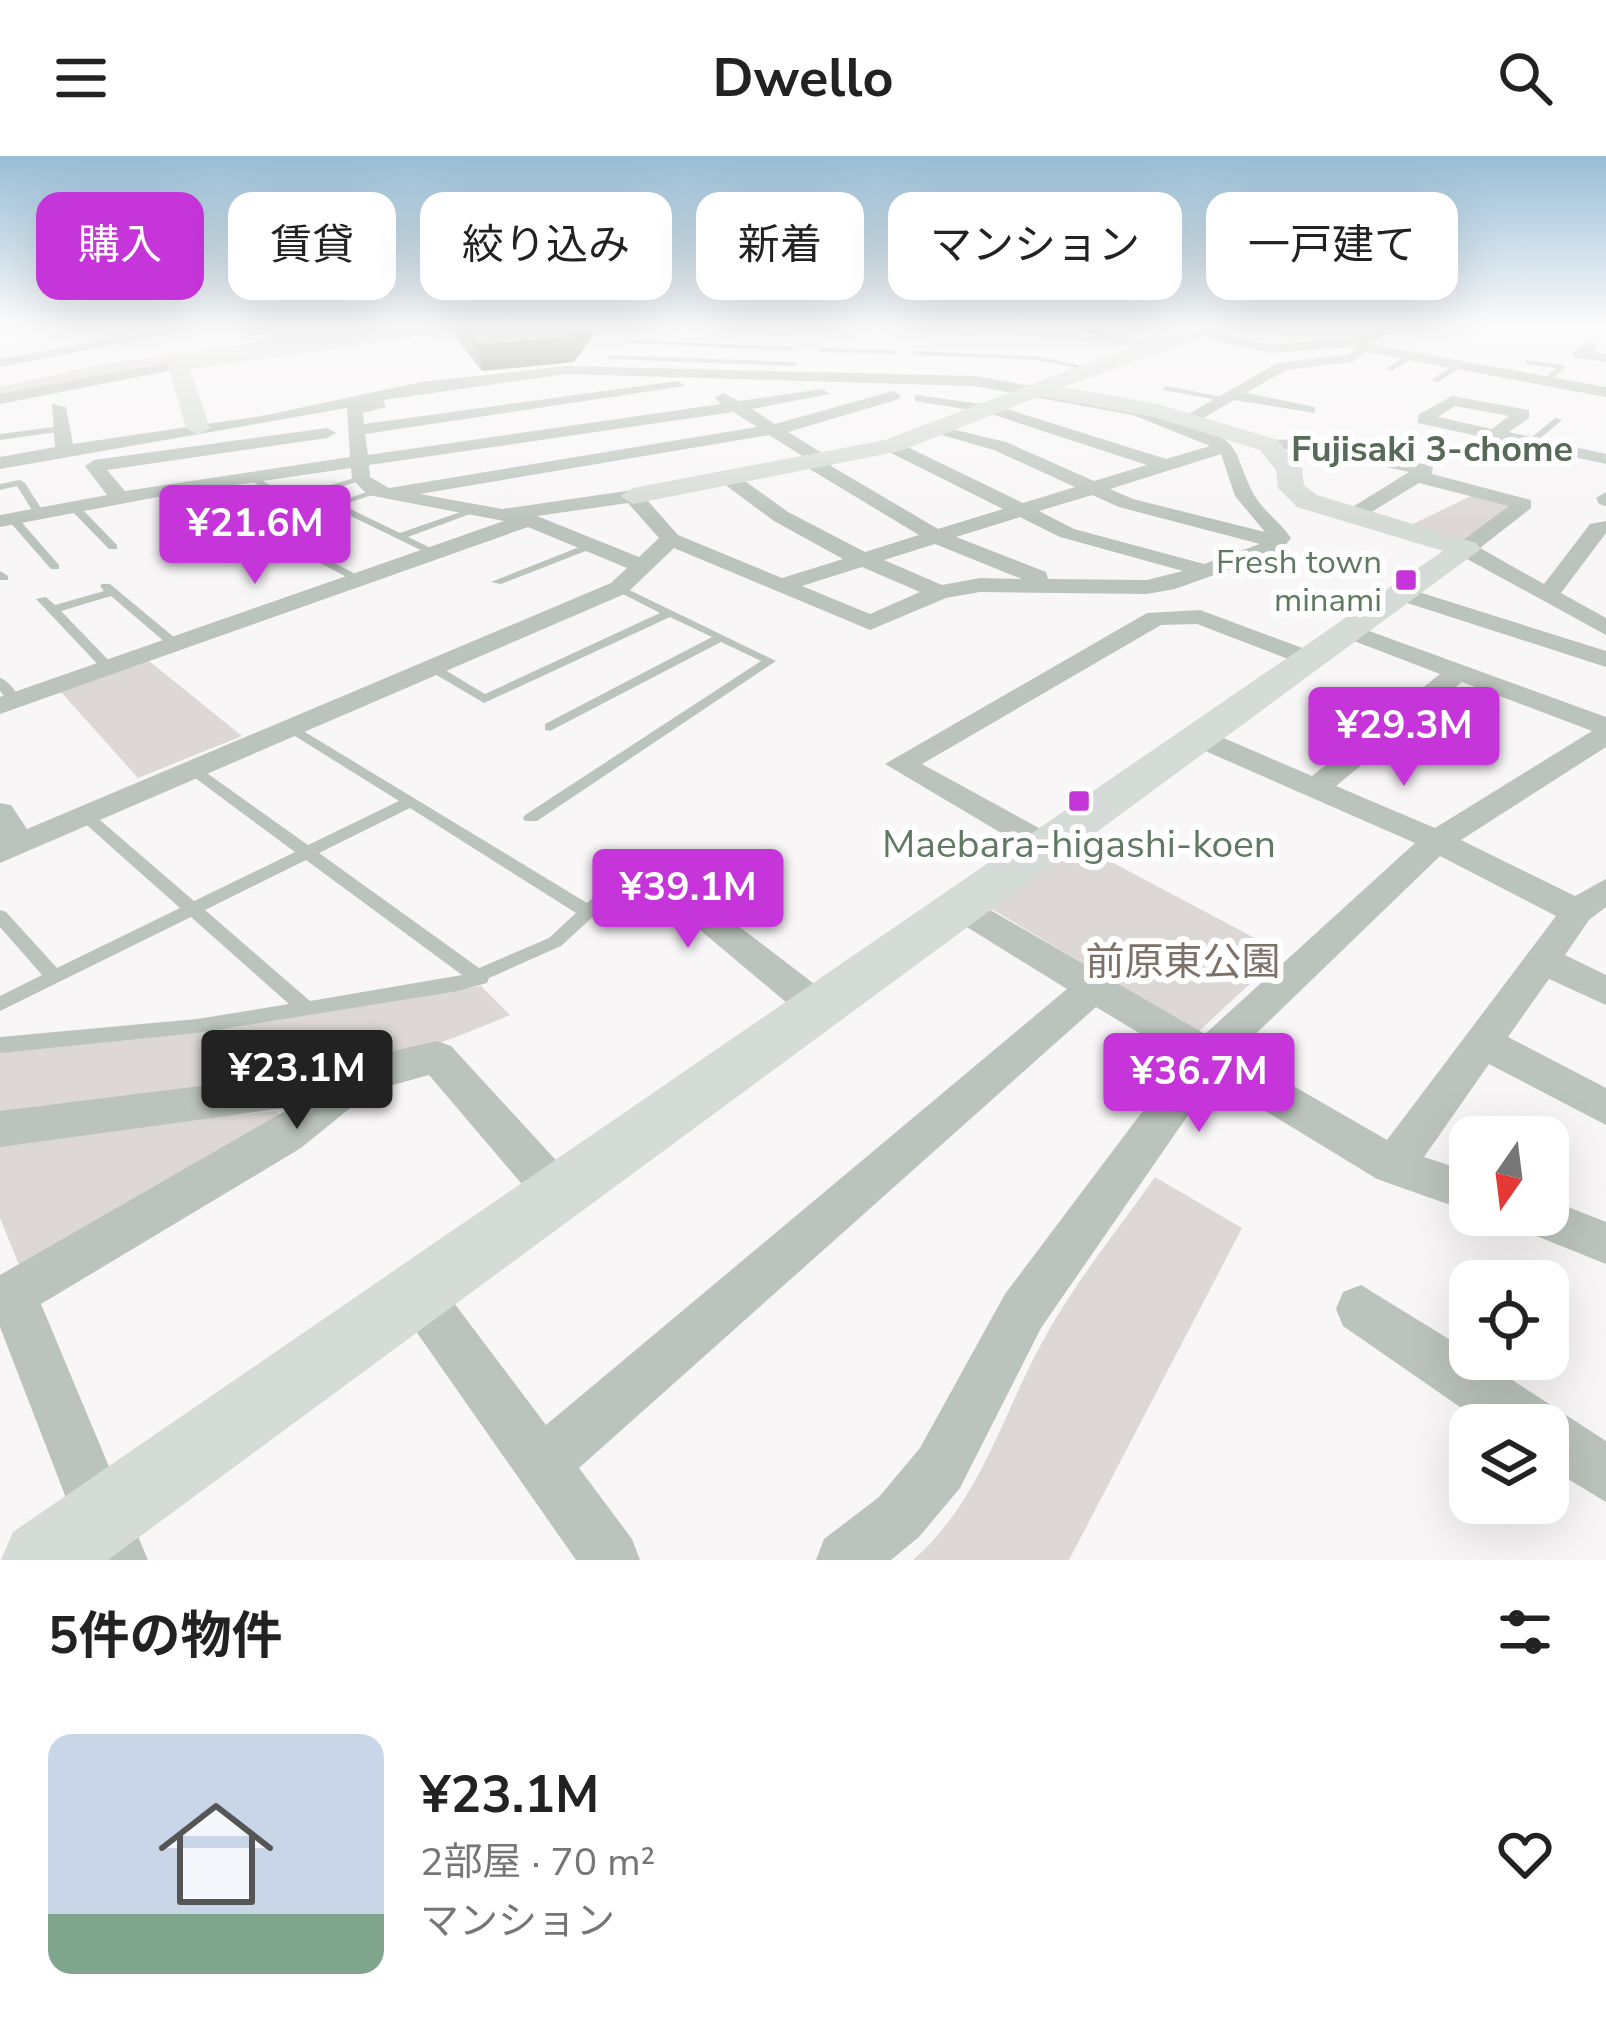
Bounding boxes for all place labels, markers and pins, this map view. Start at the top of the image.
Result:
pin: ¥21.6M [157,485,353,587]
place label: Fresh town minami [1216,540,1382,623]
marker: Fresh town minami [1393,567,1419,593]
pin: ¥29.3M [1306,687,1502,789]
marker: Maebara-higashi-koen [1066,788,1092,814]
place label: Maebara-higashi-koen [882,818,1276,871]
pin: ¥39.1M [590,849,786,951]
pin: ¥23.1M [199,1030,395,1132]
pin: ¥36.7M [1101,1033,1297,1135]

